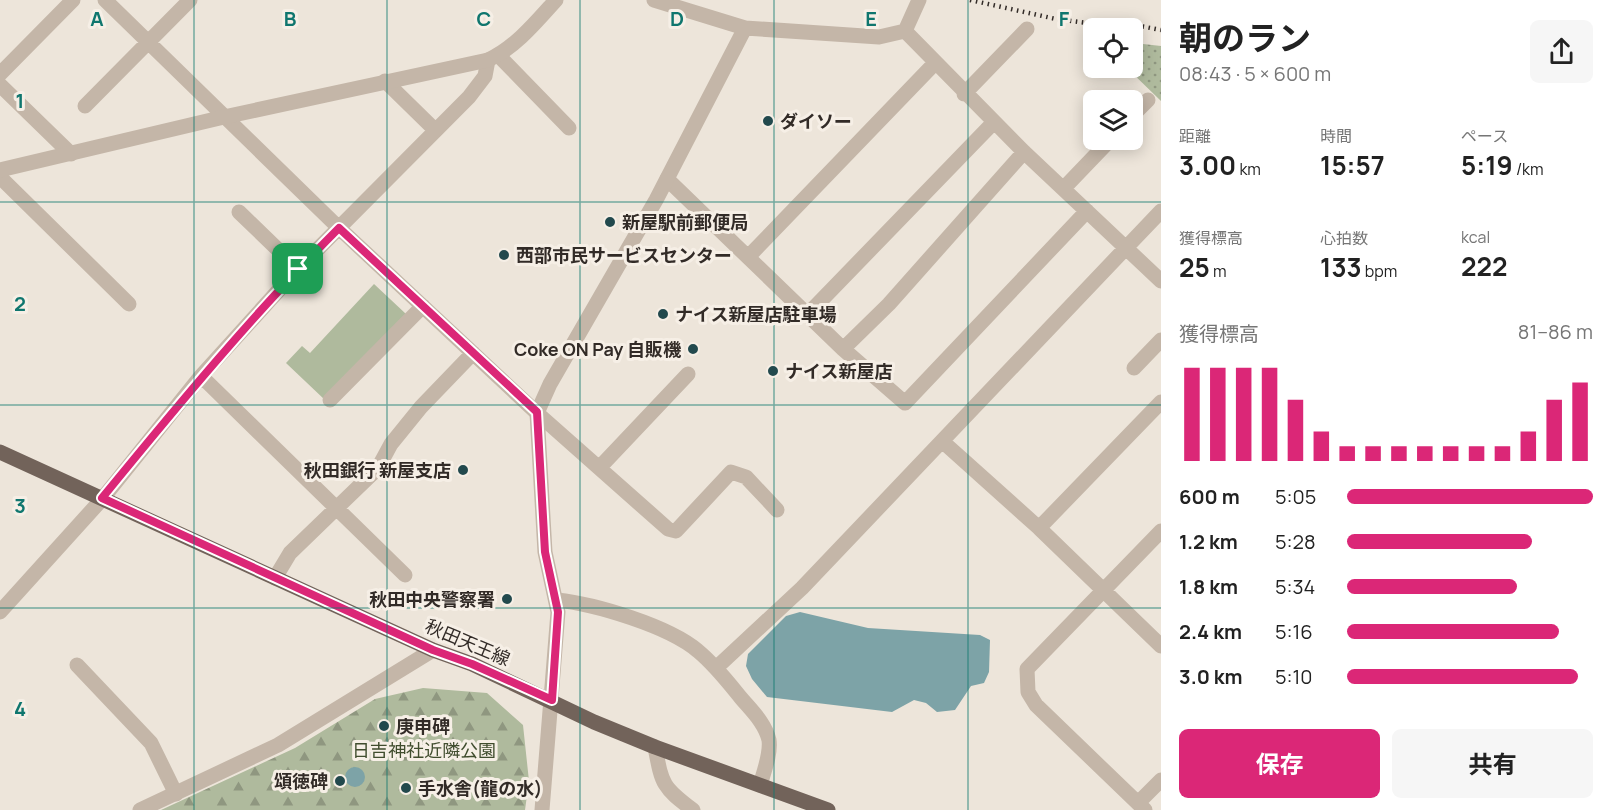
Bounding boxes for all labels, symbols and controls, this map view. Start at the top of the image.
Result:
text: A [90,5,104,32]
text: B [284,5,297,32]
text: C [477,5,491,32]
text: D [670,5,684,32]
text: E [865,5,877,32]
text: F [1059,5,1070,32]
text: 朝のラン [1179,15,1311,60]
map controls [1083,18,1143,150]
button: locate [1083,18,1143,78]
button: share [1530,20,1593,83]
text: 08:43 · 5 × 600 m [1179,60,1331,87]
text: 1 [16,87,24,114]
button: layers [1083,90,1143,150]
place label: ダイソー [780,109,852,133]
marker: ダイソー [761,114,775,128]
text: 距離 [1179,125,1211,147]
text: 時間 [1320,125,1352,147]
text: ペース [1461,125,1508,147]
text: 3.00 [1179,147,1236,183]
text: 15:57 [1320,147,1385,183]
text: 5:19 [1461,147,1513,183]
text: km [1236,158,1261,180]
text: /km [1513,158,1544,180]
place label: 新屋駅前郵便局 [622,210,748,234]
marker: 新屋駅前郵便局 [603,215,617,229]
text: kcal [1461,226,1490,248]
text: 獲得標高 [1179,227,1243,249]
text: 心拍数 [1320,227,1368,249]
pin [272,243,323,294]
place label: 西部市民サービスセンター [516,243,732,267]
marker: 西部市民サービスセンター [497,248,511,262]
text: 222 [1461,248,1507,284]
text: 25 [1179,249,1210,285]
text: 133 [1320,249,1362,285]
icon: arrive [281,252,314,285]
text: m [1210,260,1227,282]
text: bpm [1362,260,1397,282]
text: 2 [14,290,26,317]
place label: ナイス新屋店駐車場 [675,302,836,326]
marker: ナイス新屋店駐車場 [656,307,670,321]
text: 81–86 m [1518,318,1593,345]
text: 獲得標高 [1179,320,1259,347]
place label: Coke ON Pay 自販機 [514,337,682,361]
marker: Coke ON Pay 自販機 [686,342,700,356]
place label: ナイス新屋店 [785,359,892,383]
marker: ナイス新屋店 [766,364,780,378]
place label: 秋田銀行 新屋支店 [303,458,451,482]
marker: 秋田銀行 新屋支店 [456,463,470,477]
text: 600 m [1179,483,1240,510]
text: 5:05 [1275,483,1316,510]
text: 3 [14,492,26,519]
text: 1.2 km [1179,528,1238,555]
text: 5:28 [1275,528,1316,555]
text: 1.8 km [1179,573,1238,600]
text: 5:34 [1275,573,1315,600]
place label: 秋田中央警察署 [369,587,495,611]
marker: 秋田中央警察署 [500,592,514,606]
street label: 秋田天王線 [422,613,514,671]
text: 2.4 km [1179,618,1242,645]
text: 5:16 [1275,618,1313,645]
text: 3.0 km [1179,663,1243,690]
text: 5:10 [1275,663,1313,690]
text: 4 [14,695,26,722]
place label: 庚申碑 [396,714,450,738]
marker: 庚申碑 [377,719,391,733]
button: 保存 [1179,729,1380,798]
button: 共有 [1392,729,1593,798]
park label: 日吉神社近隣公園 [352,738,496,762]
place label: 頌徳碑 [274,769,328,793]
marker: 頌徳碑 [333,774,347,788]
place label: 手水舎(龍の水) [418,776,542,800]
marker: 手水舎(龍の水) [399,781,413,795]

